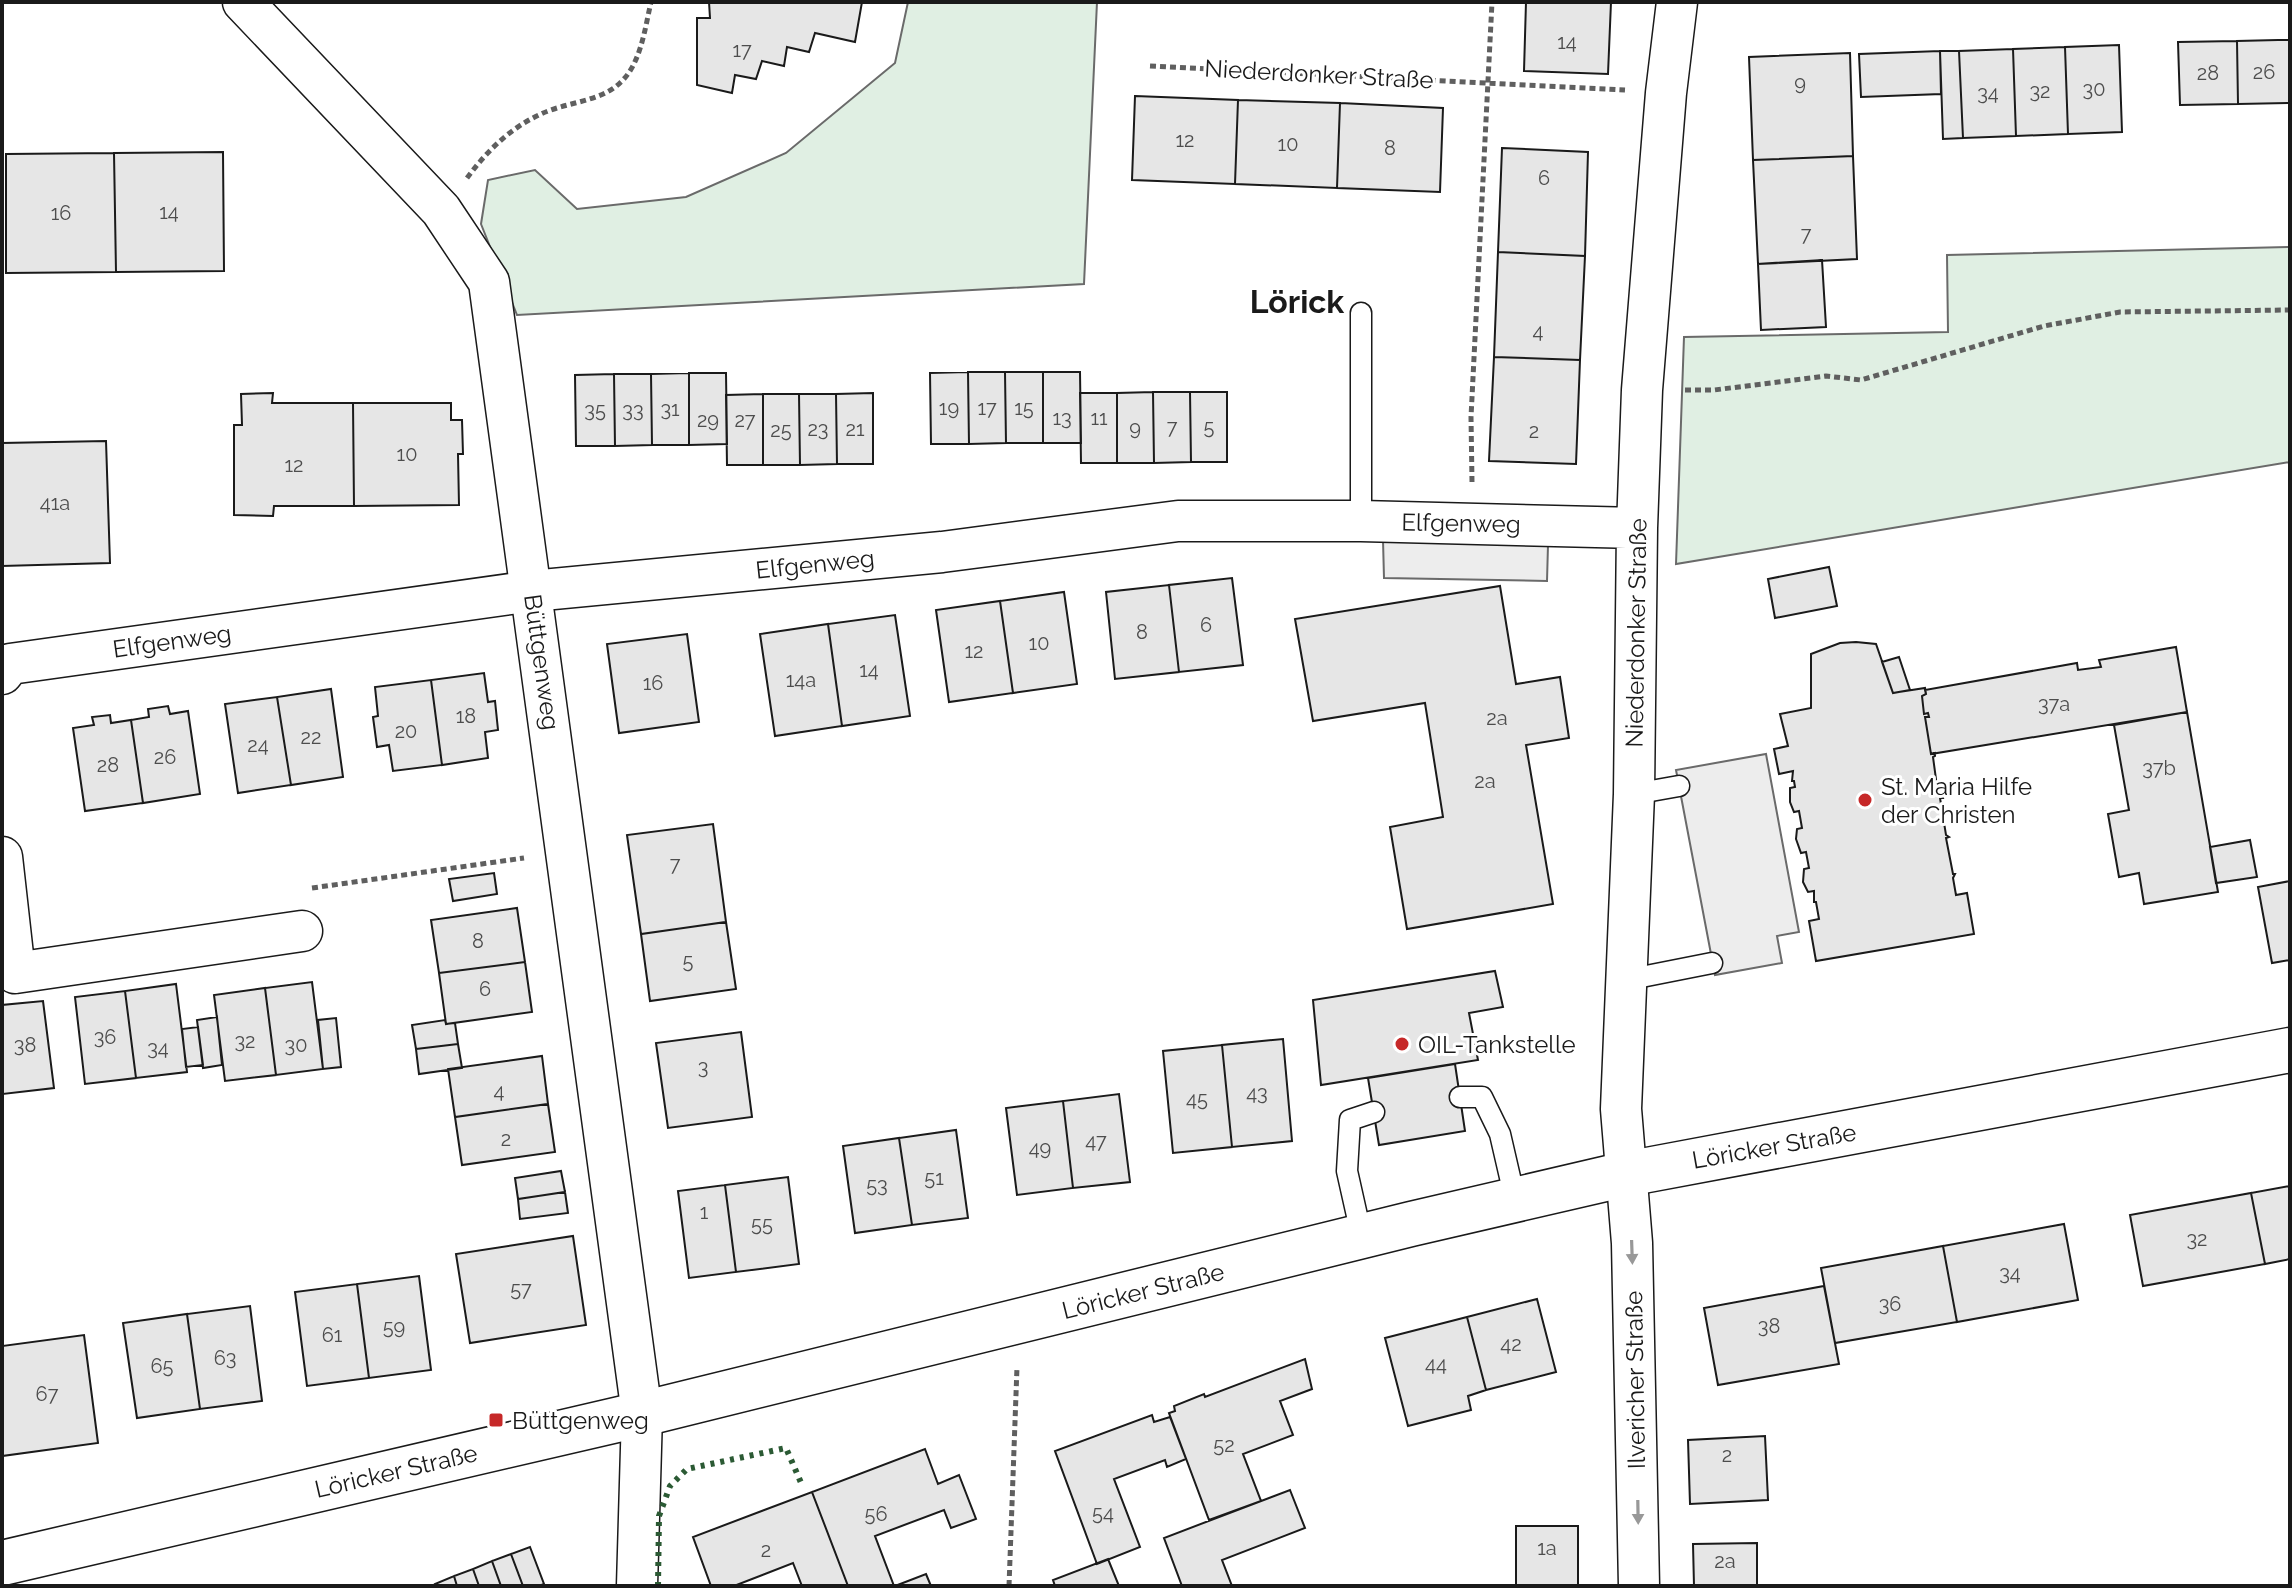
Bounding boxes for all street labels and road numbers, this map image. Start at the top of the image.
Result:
street label: Niederdonker Straße [1204,54,1434,94]
street label: Elfgenweg [1401,507,1521,539]
street label: Niederdonker Straße [1619,518,1653,748]
street label: Elfgenweg [754,543,876,585]
street label: Büttgenweg [518,592,566,732]
street label: Elfgenweg [111,618,233,664]
street label: Löricker Straße [1690,1117,1858,1175]
street label: Löricker Straße [1059,1257,1227,1325]
street label: Ilvericher Straße [1619,1290,1651,1470]
street label: Löricker Straße [312,1438,480,1504]

